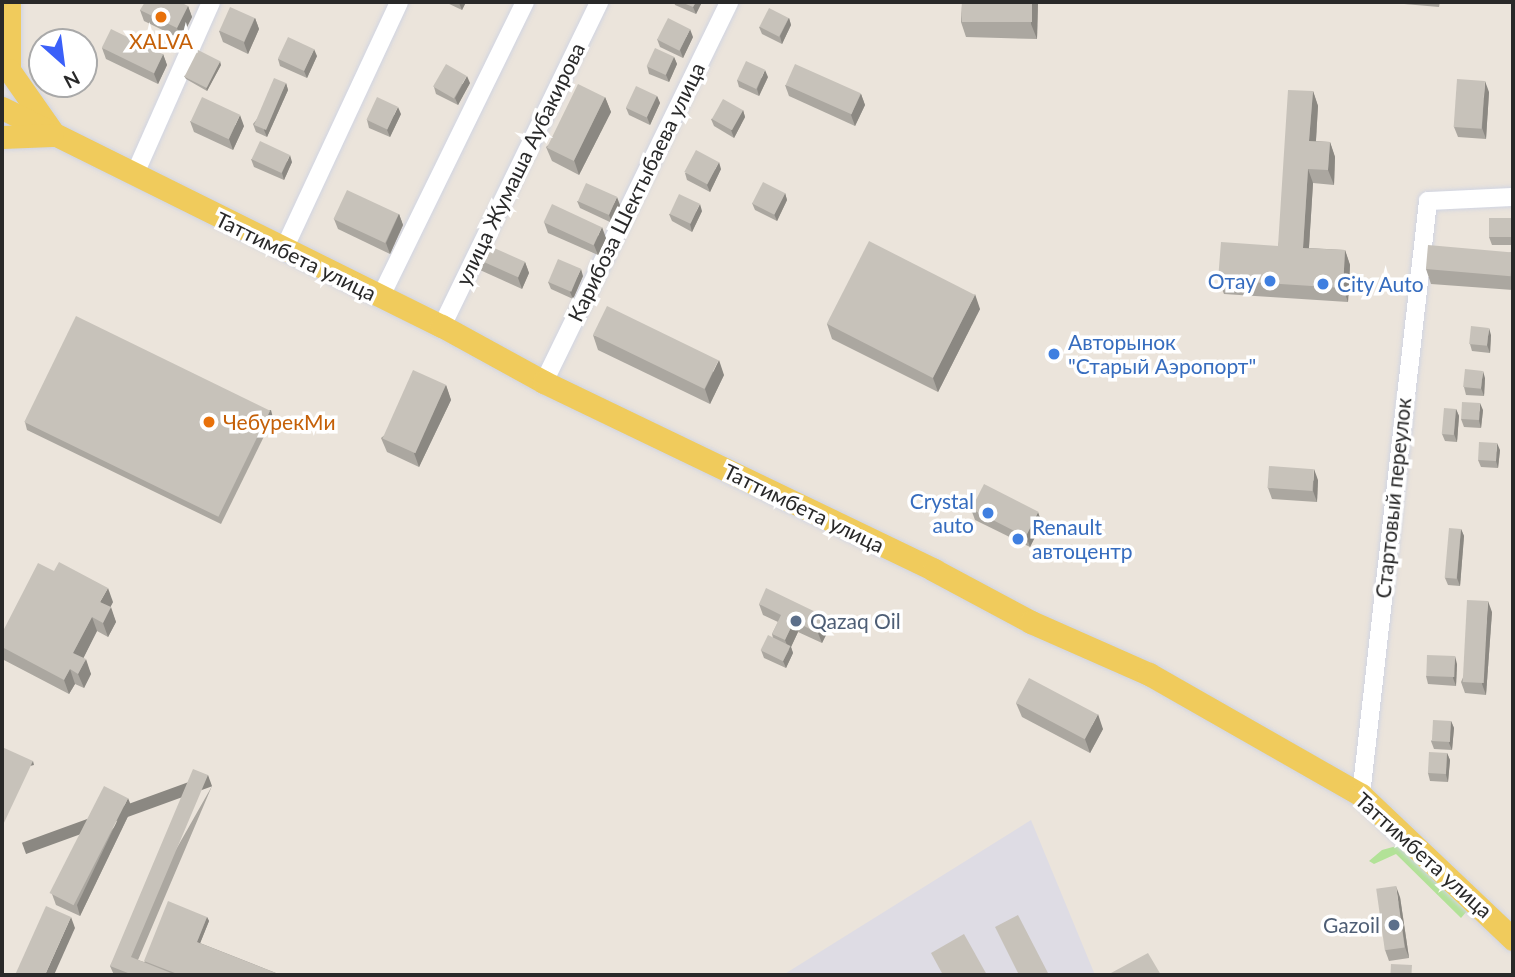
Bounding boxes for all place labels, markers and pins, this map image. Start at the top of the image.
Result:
marker: XALVA [153,9,169,25]
place label: XALVA [129,28,193,54]
place label: Отау [1208,268,1256,294]
place label: City Auto [1337,271,1425,297]
marker: Отау [1262,273,1278,289]
marker: City Auto [1315,276,1331,292]
place label: Авторынок "Старый Аэропорт" [1068,329,1256,379]
marker: Авторынок "Старый Аэропорт" [1046,346,1062,362]
place label: ЧебурекМи [223,409,335,435]
marker: ЧебурекМи [201,414,217,430]
place label: Crystal auto [910,488,974,538]
marker: Crystal auto [980,505,996,521]
place label: Renault автоцентр [1032,514,1133,564]
marker: Renault автоцентр [1010,531,1026,547]
place label: Qazaq Oil [810,608,901,634]
marker: Qazaq Oil [788,613,804,629]
place label: Gazoil [1323,912,1380,938]
marker: Gazoil [1386,917,1402,933]

